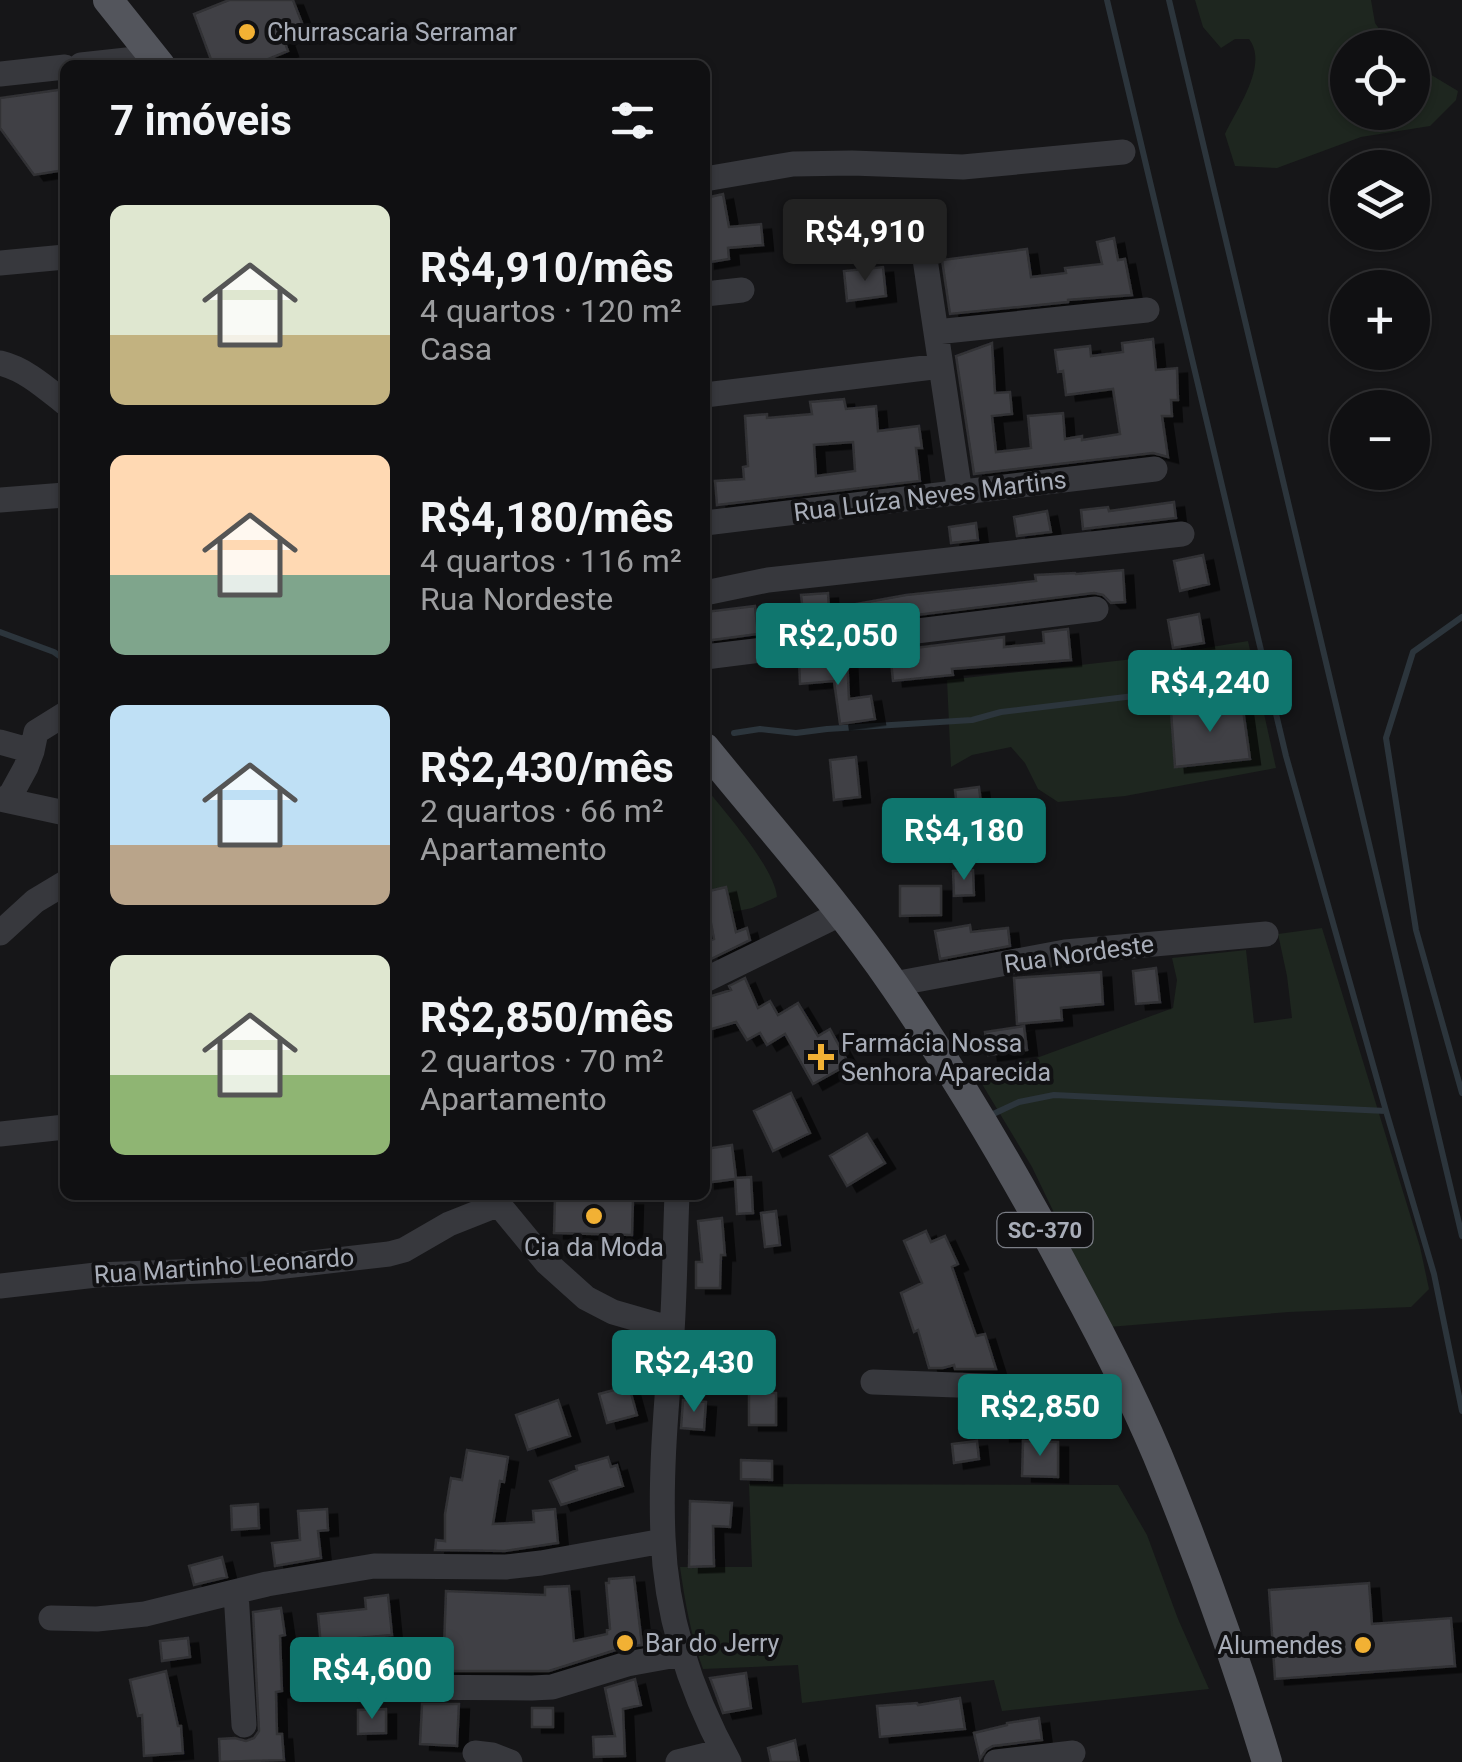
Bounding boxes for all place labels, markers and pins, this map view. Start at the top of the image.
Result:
place label: Churrascaria Serramar [267,18,517,47]
marker: Churrascaria Serramar [236,21,258,43]
pin: R$4,910 [773,199,957,284]
pin: R$2,050 [746,603,930,688]
pin: R$4,240 [1118,650,1302,735]
pin: R$4,180 [872,798,1056,883]
place label: Farmácia Nossa Senhora Aparecida [841,1029,1051,1087]
marker: Farmácia Nossa Senhora Aparecida [810,1046,832,1068]
marker: Cia da Moda [583,1205,605,1227]
place label: Cia da Moda [524,1233,664,1262]
pin: R$2,430 [602,1330,786,1415]
pin: R$2,850 [948,1374,1132,1459]
place label: Bar do Jerry [645,1629,780,1658]
place label: Alumendes [1218,1631,1343,1660]
marker: Bar do Jerry [614,1632,636,1654]
marker: Alumendes [1352,1634,1374,1656]
pin: R$4,600 [280,1637,464,1722]

